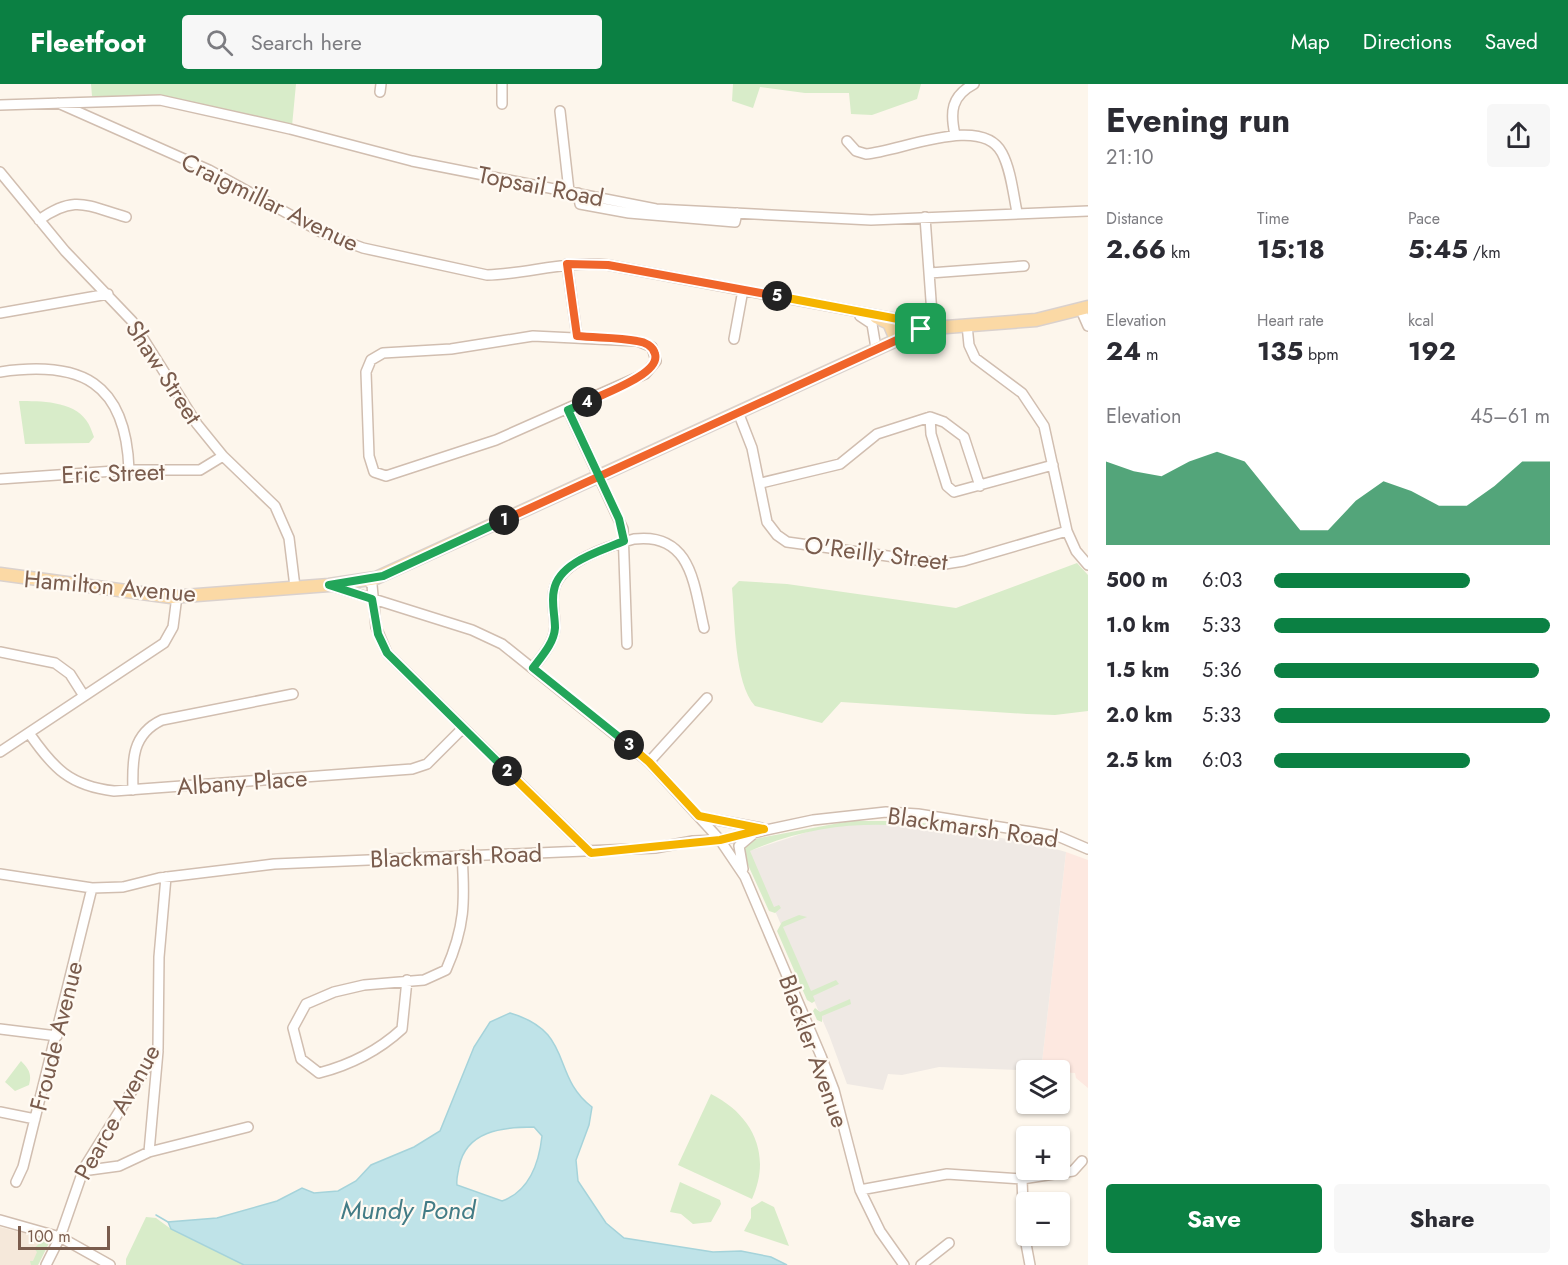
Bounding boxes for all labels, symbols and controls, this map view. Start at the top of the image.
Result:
search box [182,15,602,69]
text: Fleetfoot [30,22,146,63]
icon: search [203,26,236,59]
text: Search here [251,26,362,58]
text: Map [1291,27,1330,57]
text: Directions [1363,27,1452,57]
text: Saved [1485,27,1538,57]
text: Evening run [1106,97,1290,144]
button: share [1487,104,1550,167]
text: 21:10 [1106,143,1153,172]
street label: Craigmillar Avenue [175,144,365,260]
street label: Topsail Road [475,157,607,215]
text: Distance [1106,207,1163,230]
text: Time [1257,207,1289,230]
text: Pace [1408,207,1440,230]
text: 2.66 [1106,230,1166,268]
text: 15:18 [1257,230,1325,268]
text: 5:45 [1408,230,1468,268]
text: km [1166,241,1191,264]
text: /km [1468,241,1501,264]
pin: 5 [762,281,792,311]
text: 5 [772,284,782,307]
pin [895,303,946,354]
text: Elevation [1106,309,1166,332]
text: Heart rate [1257,309,1324,332]
text: kcal [1408,309,1434,332]
icon: arrive [904,312,937,345]
street label: Shaw Street [117,313,211,431]
text: 24 [1106,332,1141,370]
text: 135 [1257,332,1303,370]
text: 192 [1408,332,1456,370]
text: m [1141,343,1159,366]
text: bpm [1303,343,1339,366]
pin: 4 [572,387,602,417]
text: 4 [581,390,593,413]
text: Elevation [1106,402,1181,431]
text: 45–61 m [1470,402,1550,431]
street label: Eric Street [61,454,166,492]
pin: 1 [489,505,519,535]
text: 1 [500,508,508,531]
street label: O'Reilly Street [802,527,950,579]
street label: Hamilton Avenue [22,561,198,611]
text: 500 m [1106,566,1168,595]
text: 6:03 [1202,566,1242,595]
text: 1.0 km [1106,611,1170,640]
text: 5:33 [1202,611,1241,640]
text: 1.5 km [1106,656,1169,685]
text: 5:36 [1202,656,1242,685]
text: 2.0 km [1106,701,1173,730]
text: 5:33 [1202,701,1241,730]
pin: 3 [614,730,644,760]
text: 3 [624,733,634,756]
text: 2.5 km [1106,746,1172,775]
text: 6:03 [1202,746,1242,775]
pin: 2 [492,756,522,786]
text: 2 [502,759,512,782]
street label: Albany Place [176,760,308,804]
street label: Blackmarsh Road [885,798,1061,856]
street label: Blackmarsh Road [369,836,543,876]
street label: Froude Avenue [20,957,92,1115]
street label: Blackler Avenue [770,970,858,1132]
street label: Pearce Avenue [65,1038,169,1186]
map controls [1016,1060,1070,1246]
button: layers [1016,1060,1070,1114]
button: + [1016,1126,1070,1180]
button: Save [1106,1184,1322,1253]
button: Share [1334,1184,1550,1253]
water label: Mundy Pond [341,1191,477,1229]
button: − [1016,1192,1070,1246]
scale bar [18,1223,110,1250]
text: 100 m [27,1225,71,1248]

